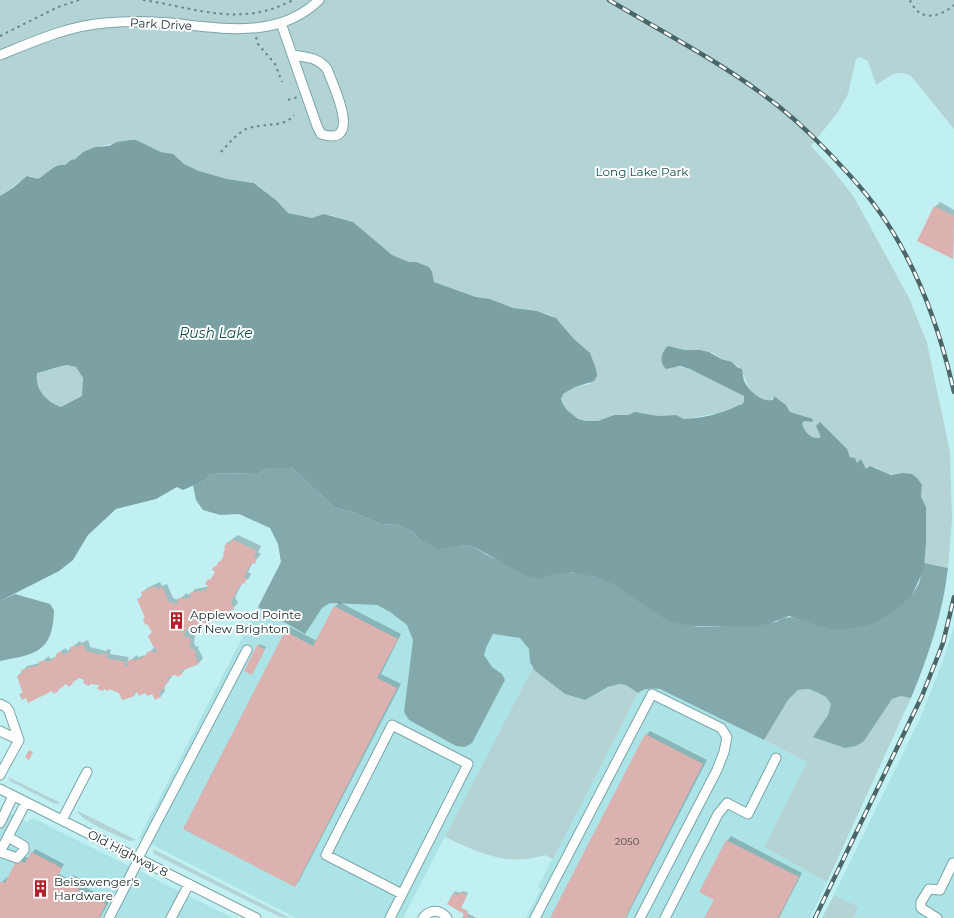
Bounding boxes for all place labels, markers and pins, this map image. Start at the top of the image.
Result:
place label: Applewood Pointe of New Brighton [190,607,301,636]
building icon: Applewood Pointe of New Brighton [166,611,186,631]
place label: Beisswenger's Hardware [54,874,140,903]
building icon: Beisswenger's Hardware [30,878,50,898]

